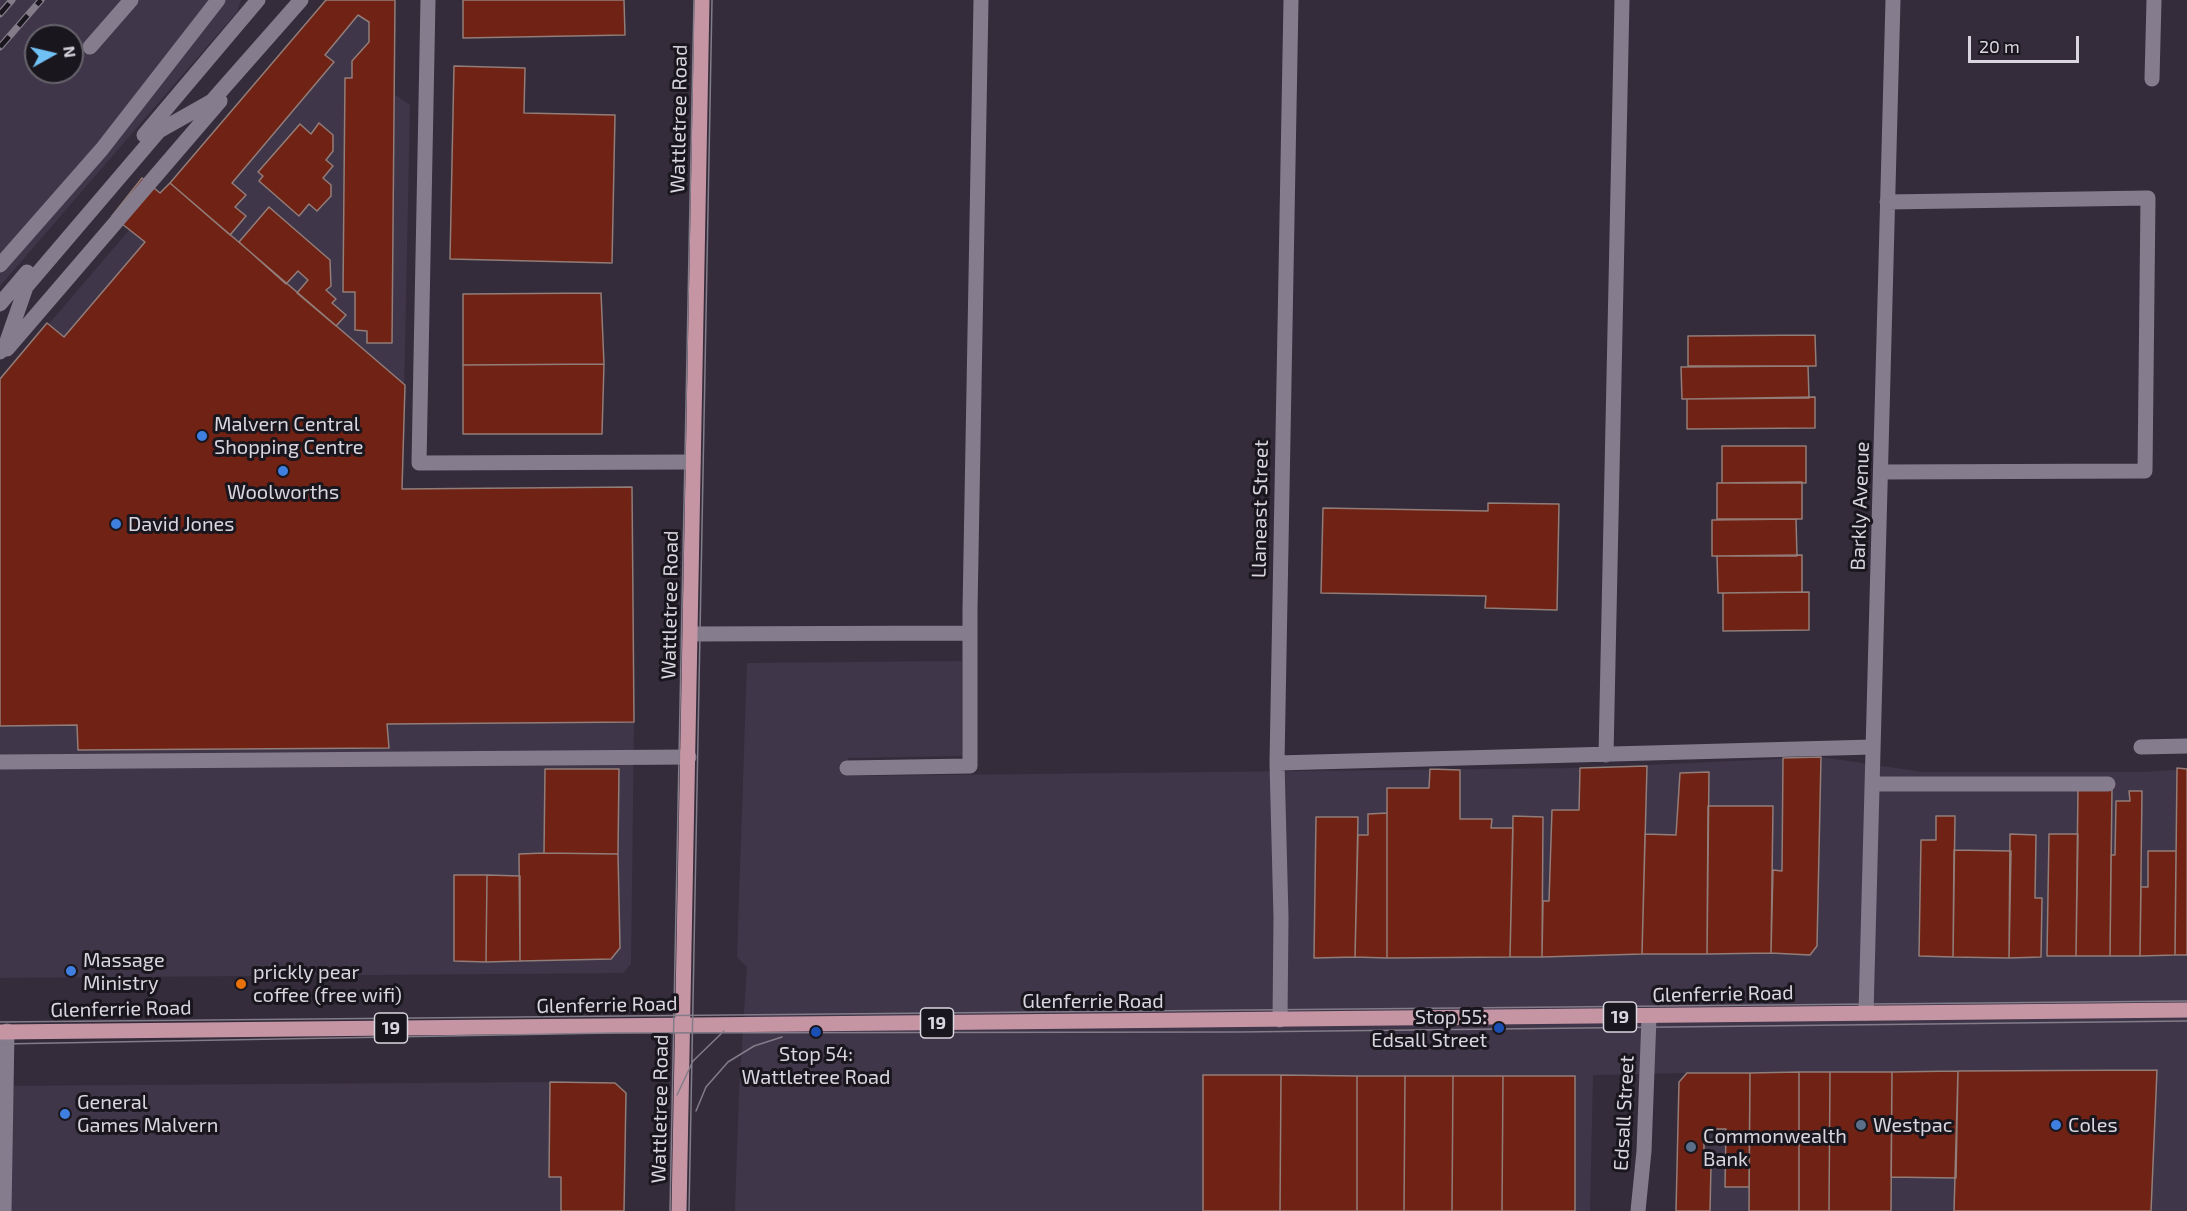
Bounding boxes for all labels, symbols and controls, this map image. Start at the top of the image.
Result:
north arrow [24,24,84,84]
scale bar [1971,24,2082,62]
text: 20 m [1979,35,2020,57]
street label: Wattletree Road [666,44,692,194]
text: N [60,45,81,59]
place label: Malvern Central Shopping Centre [214,412,363,459]
marker: Malvern Central Shopping Centre [195,429,209,443]
street label: Llaneast Street [1247,440,1273,578]
street label: Barkly Avenue [1846,441,1874,571]
marker: Woolworths [276,464,290,478]
place label: Woolworths [227,480,339,504]
place label: David Jones [128,512,234,536]
marker: David Jones [109,517,123,531]
street label: Wattletree Road [657,530,683,680]
place label: Massage Ministry [83,948,165,995]
place label: prickly pear coffee (free wifi) [253,960,402,1007]
marker: Massage Ministry [64,964,78,978]
marker: prickly pear coffee (free wifi) [234,977,248,991]
street label: Glenferrie Road [1652,981,1794,1007]
street label: Glenferrie Road [1022,989,1164,1013]
street label: Glenferrie Road [536,992,678,1018]
street label: Glenferrie Road [50,996,192,1022]
road number: 19 [1604,1002,1636,1032]
place label: Stop 55: Edsall Street [1371,1005,1487,1052]
road number: 19 [920,1008,954,1038]
road number: 19 [374,1013,408,1043]
marker: Stop 55: Edsall Street [1492,1021,1506,1035]
marker: Stop 54: Wattletree Road [809,1025,823,1039]
street label: Wattletree Road [647,1034,673,1184]
place label: Stop 54: Wattletree Road [742,1042,890,1089]
street label: Edsall Street [1609,1055,1639,1171]
place label: General Games Malvern [77,1090,218,1137]
marker: General Games Malvern [58,1107,72,1121]
place label: Westpac [1873,1113,1952,1137]
place label: Coles [2068,1113,2118,1137]
marker: Westpac [1854,1118,1868,1132]
marker: Coles [2049,1118,2063,1132]
place label: Commonwealth Bank [1703,1124,1847,1171]
marker: Commonwealth Bank [1684,1140,1698,1154]

